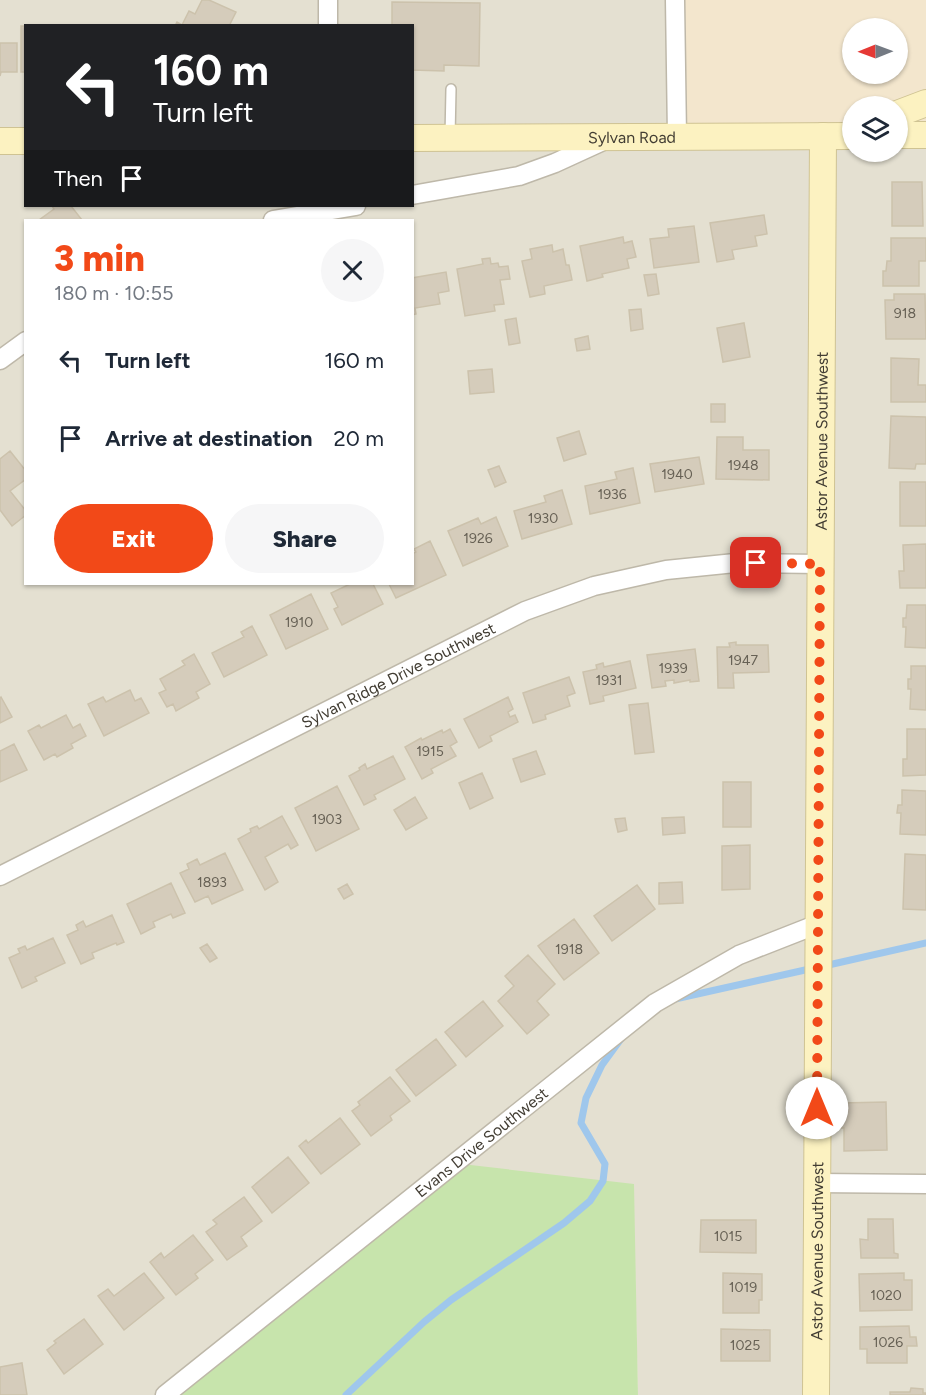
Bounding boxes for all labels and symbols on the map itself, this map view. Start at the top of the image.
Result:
north arrow [842,18,908,84]
street label: Sylvan Road [588,127,676,147]
house number: 918 [894,305,916,322]
street label: Astor Avenue Southwest [811,352,831,530]
house number: 1948 [728,457,759,474]
house number: 1940 [661,466,693,483]
house number: 1936 [597,486,627,503]
house number: 1930 [528,510,558,527]
house number: 1926 [463,530,493,547]
pin [730,537,781,588]
house number: 1910 [285,614,313,631]
street label: Sylvan Ridge Drive Southwest [298,618,498,732]
house number: 1947 [728,652,758,669]
house number: 1939 [658,660,688,677]
house number: 1931 [595,672,623,689]
house number: 1915 [416,743,444,760]
house number: 1903 [312,811,342,828]
house number: 1893 [197,874,227,891]
house number: 1918 [555,941,583,958]
position arrow [785,1076,849,1140]
street label: Evans Drive Southwest [411,1083,551,1201]
street label: Astor Avenue Southwest [807,1162,827,1340]
house number: 1015 [714,1228,742,1245]
house number: 1019 [729,1279,757,1296]
house number: 1020 [870,1287,902,1304]
house number: 1026 [873,1334,903,1351]
house number: 1025 [730,1337,760,1354]

